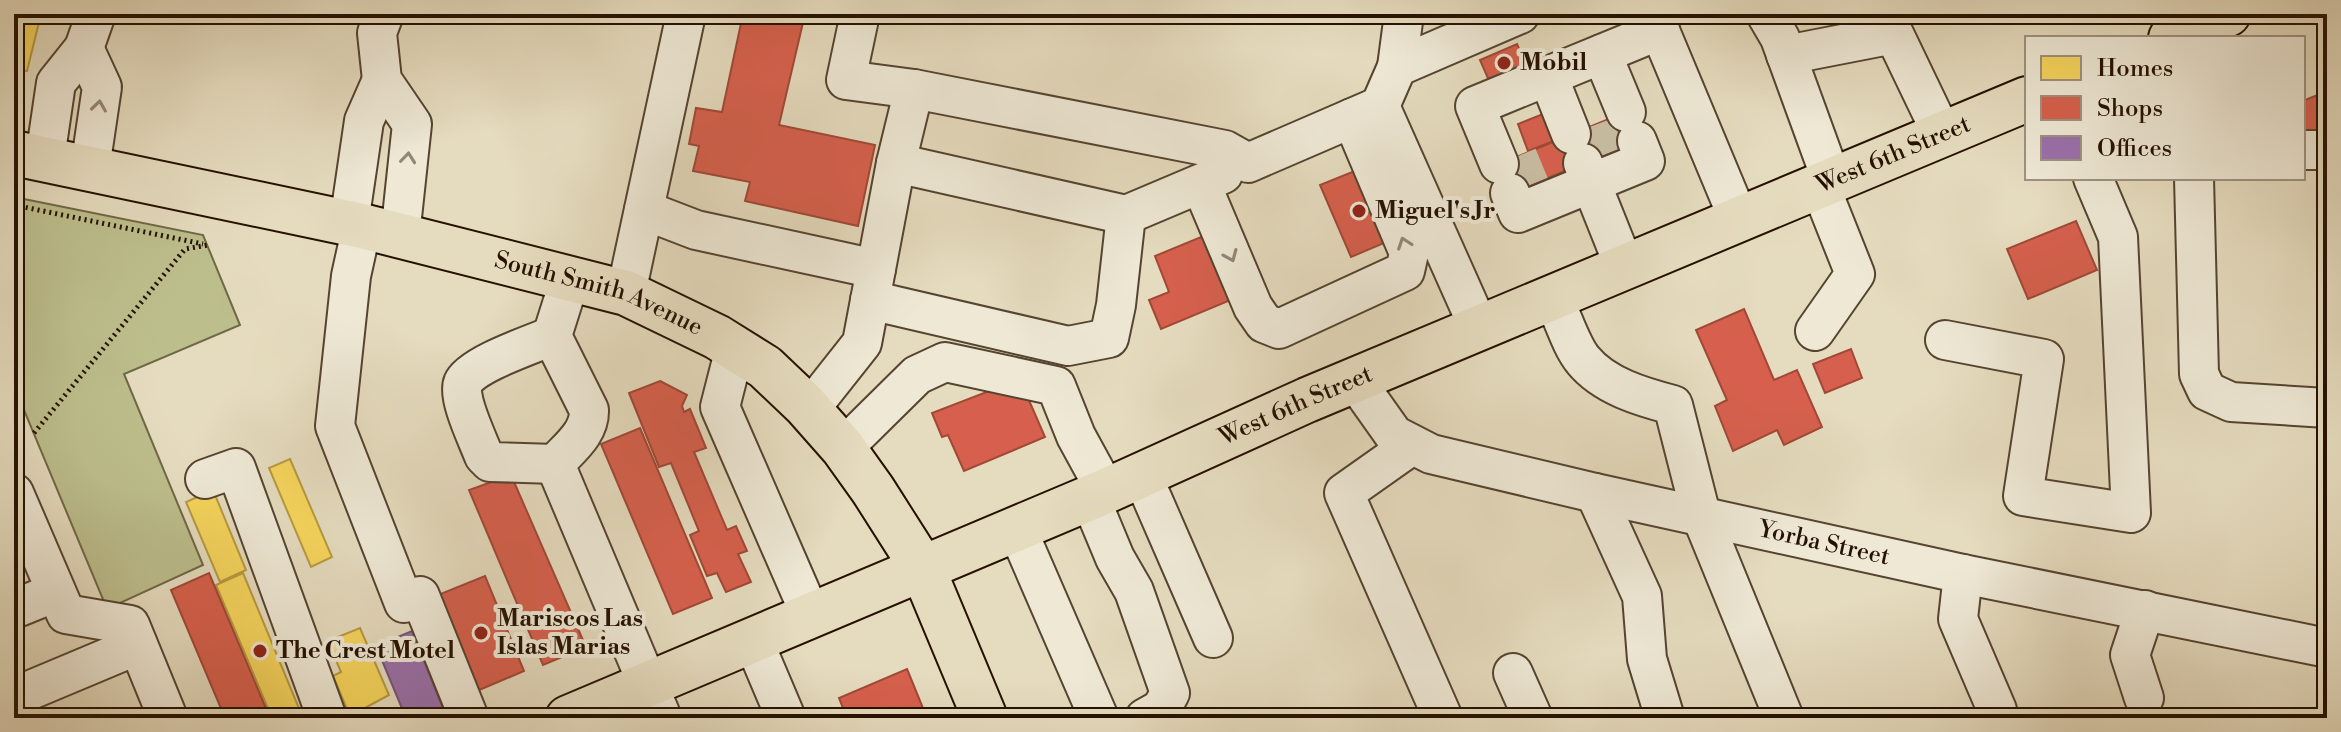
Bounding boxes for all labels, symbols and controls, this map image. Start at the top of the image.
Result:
legend [2025,36,2305,180]
place label: Mobil [1520,48,1587,78]
marker: Mobil [1495,54,1513,72]
text: Homes [2097,54,2173,84]
text: Shops [2097,94,2163,124]
one-way arrow [90,99,107,113]
street label: West 6th Street [1811,109,1975,201]
text: Offices [2097,134,2172,164]
one-way arrow [399,151,416,164]
place label: Miguel's Jr [1375,196,1495,226]
marker: Miguel's Jr [1350,202,1368,220]
one-way arrow [1397,237,1413,251]
street label: South Smith Avenue [491,245,708,343]
one-way arrow [1222,248,1238,262]
street label: West 6th Street [1214,359,1377,453]
street label: Yorba Street [1753,514,1893,573]
place label: Mariscos Las Islas Marias [497,604,643,662]
marker: Mariscos Las Islas Marias [472,624,490,642]
place label: The Crest Motel [276,636,455,666]
marker: The Crest Motel [251,642,269,660]

